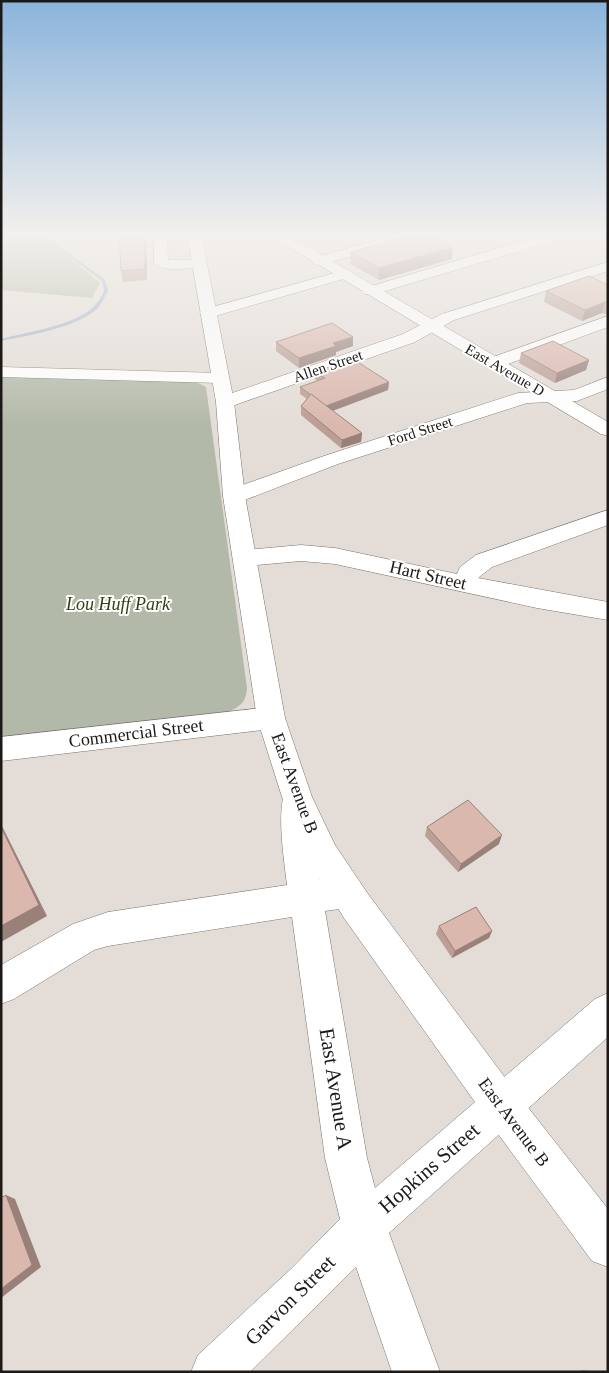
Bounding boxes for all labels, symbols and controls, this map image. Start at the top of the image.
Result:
street label: East Avenue D [463,341,548,399]
street label: Allen Street [291,346,365,385]
street label: Ford Street [386,413,455,449]
street label: Hart Street [388,556,468,594]
park label: Lou Huff Park [65,594,171,614]
street label: Commercial Street [68,715,204,751]
street label: East Avenue B [268,730,322,836]
street label: East Avenue A [315,1026,358,1153]
street label: East Avenue B [474,1074,554,1170]
street label: Hopkins Street [374,1118,484,1218]
street label: Garvon Street [240,1250,340,1350]

